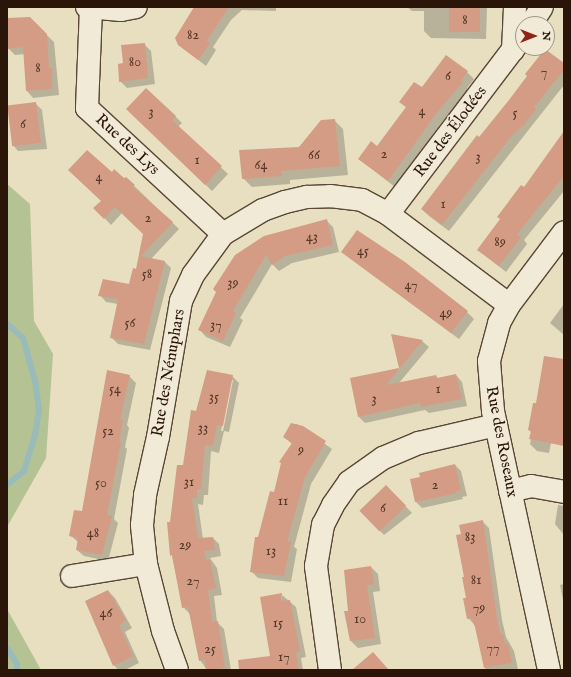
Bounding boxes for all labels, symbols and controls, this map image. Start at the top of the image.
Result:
house number: 8 [462,12,468,28]
north arrow [515,16,555,56]
house number: 82 [187,27,199,43]
text: N [539,31,553,41]
house number: 80 [129,54,141,70]
house number: 8 [35,60,41,76]
house number: 7 [541,64,547,80]
house number: 6 [445,68,451,84]
street label: Rue des Élodées [411,83,491,181]
house number: 4 [419,103,425,119]
house number: 3 [148,104,154,120]
house number: 5 [512,105,518,121]
street label: Rue des Lys [91,110,163,180]
house number: 6 [20,116,26,132]
house number: 2 [381,146,387,162]
house number: 66 [308,147,320,163]
house number: 3 [475,149,481,165]
house number: 1 [194,152,200,168]
house number: 64 [255,157,267,173]
house number: 4 [96,169,102,185]
house number: 1 [440,196,446,212]
house number: 2 [145,210,151,226]
house number: 43 [306,229,318,245]
house number: 89 [494,234,506,250]
house number: 45 [357,243,369,259]
house number: 58 [142,266,152,282]
house number: 39 [227,275,239,291]
house number: 47 [405,277,417,293]
house number: 49 [440,305,452,321]
street label: Rue des Nénuphars [148,308,190,438]
house number: 56 [125,315,135,331]
house number: 37 [210,317,222,333]
house number: 54 [109,381,121,397]
house number: 1 [435,381,441,397]
street label: Rue des Roseaux [481,385,521,499]
house number: 35 [209,389,219,405]
house number: 3 [371,391,377,407]
house number: 33 [198,420,208,436]
house number: 52 [102,423,114,439]
house number: 9 [298,442,304,458]
house number: 31 [184,474,194,490]
house number: 50 [95,475,107,491]
house number: 2 [432,477,438,493]
house number: 11 [278,493,288,509]
house number: 6 [380,500,386,516]
house number: 48 [87,525,99,541]
house number: 83 [465,529,475,545]
house number: 29 [179,537,191,553]
house number: 13 [266,543,276,559]
house number: 81 [471,572,481,588]
house number: 27 [187,573,199,589]
house number: 79 [473,600,485,616]
house number: 46 [100,605,112,621]
house number: 10 [354,611,366,627]
house number: 15 [273,615,283,631]
house number: 77 [486,640,500,656]
house number: 25 [204,641,216,657]
house number: 17 [278,649,290,665]

